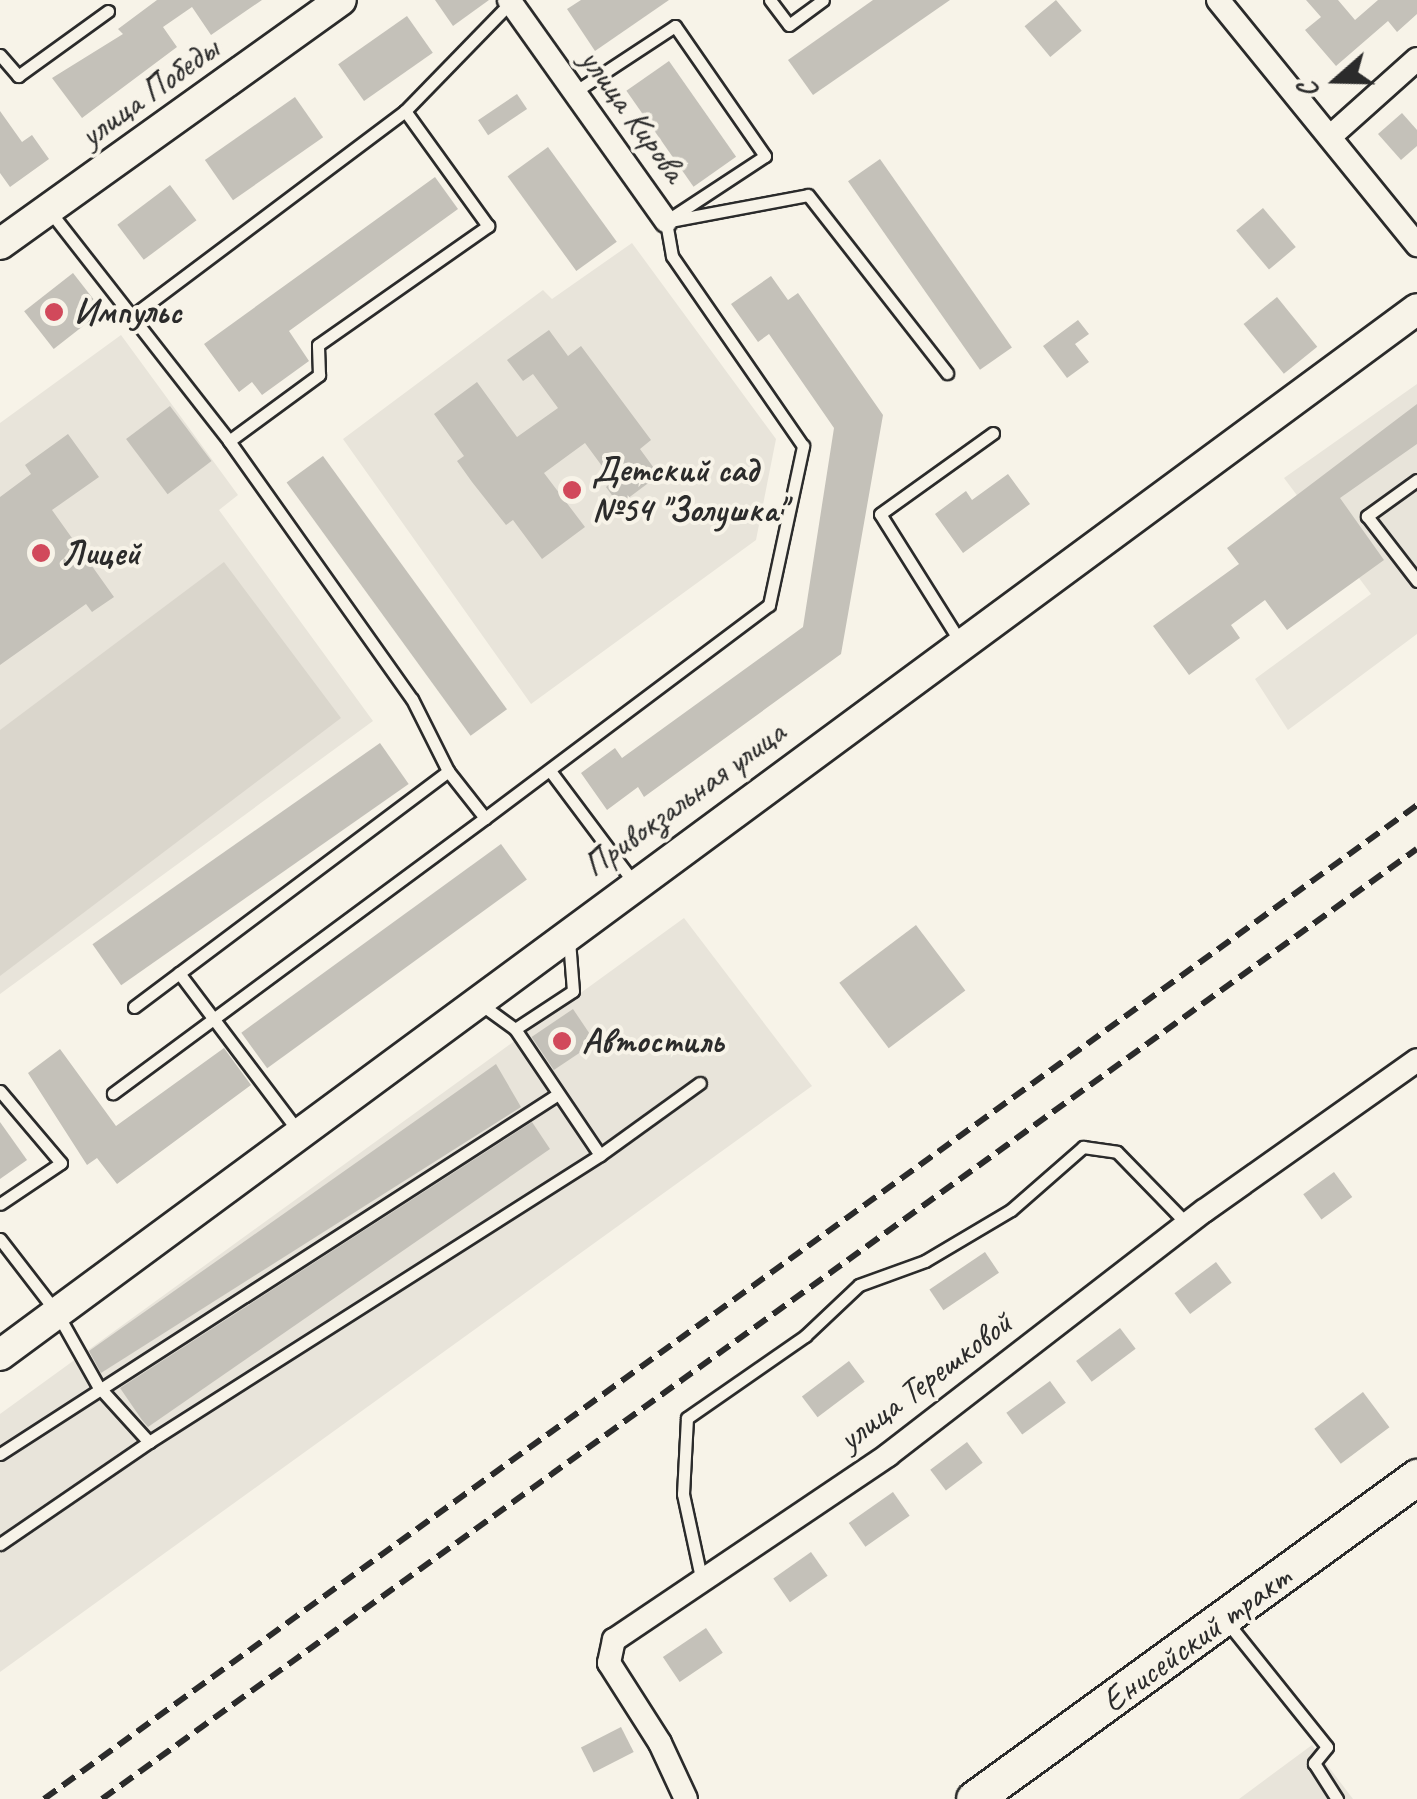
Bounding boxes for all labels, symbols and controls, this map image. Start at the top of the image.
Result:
street label: улица Победы [72,28,226,156]
north arrow [1287,30,1387,130]
street label: улица Кирова [571,40,695,190]
text: С [1290,78,1327,103]
place label: Импульс [74,291,181,333]
marker: Импульс [43,301,65,323]
place label: Детский сад №54 "Золушка" [592,449,786,531]
marker: Детский сад №54 "Золушка" [561,479,583,501]
place label: Лицей [61,532,140,574]
marker: Лицей [30,542,52,564]
street label: Привокзальная улица [573,710,795,888]
place label: Автостиль [582,1020,723,1062]
marker: Автостиль [551,1030,573,1052]
street label: улица Терешковой [831,1303,1019,1459]
street label: Енисейский тракт [1093,1556,1299,1722]

